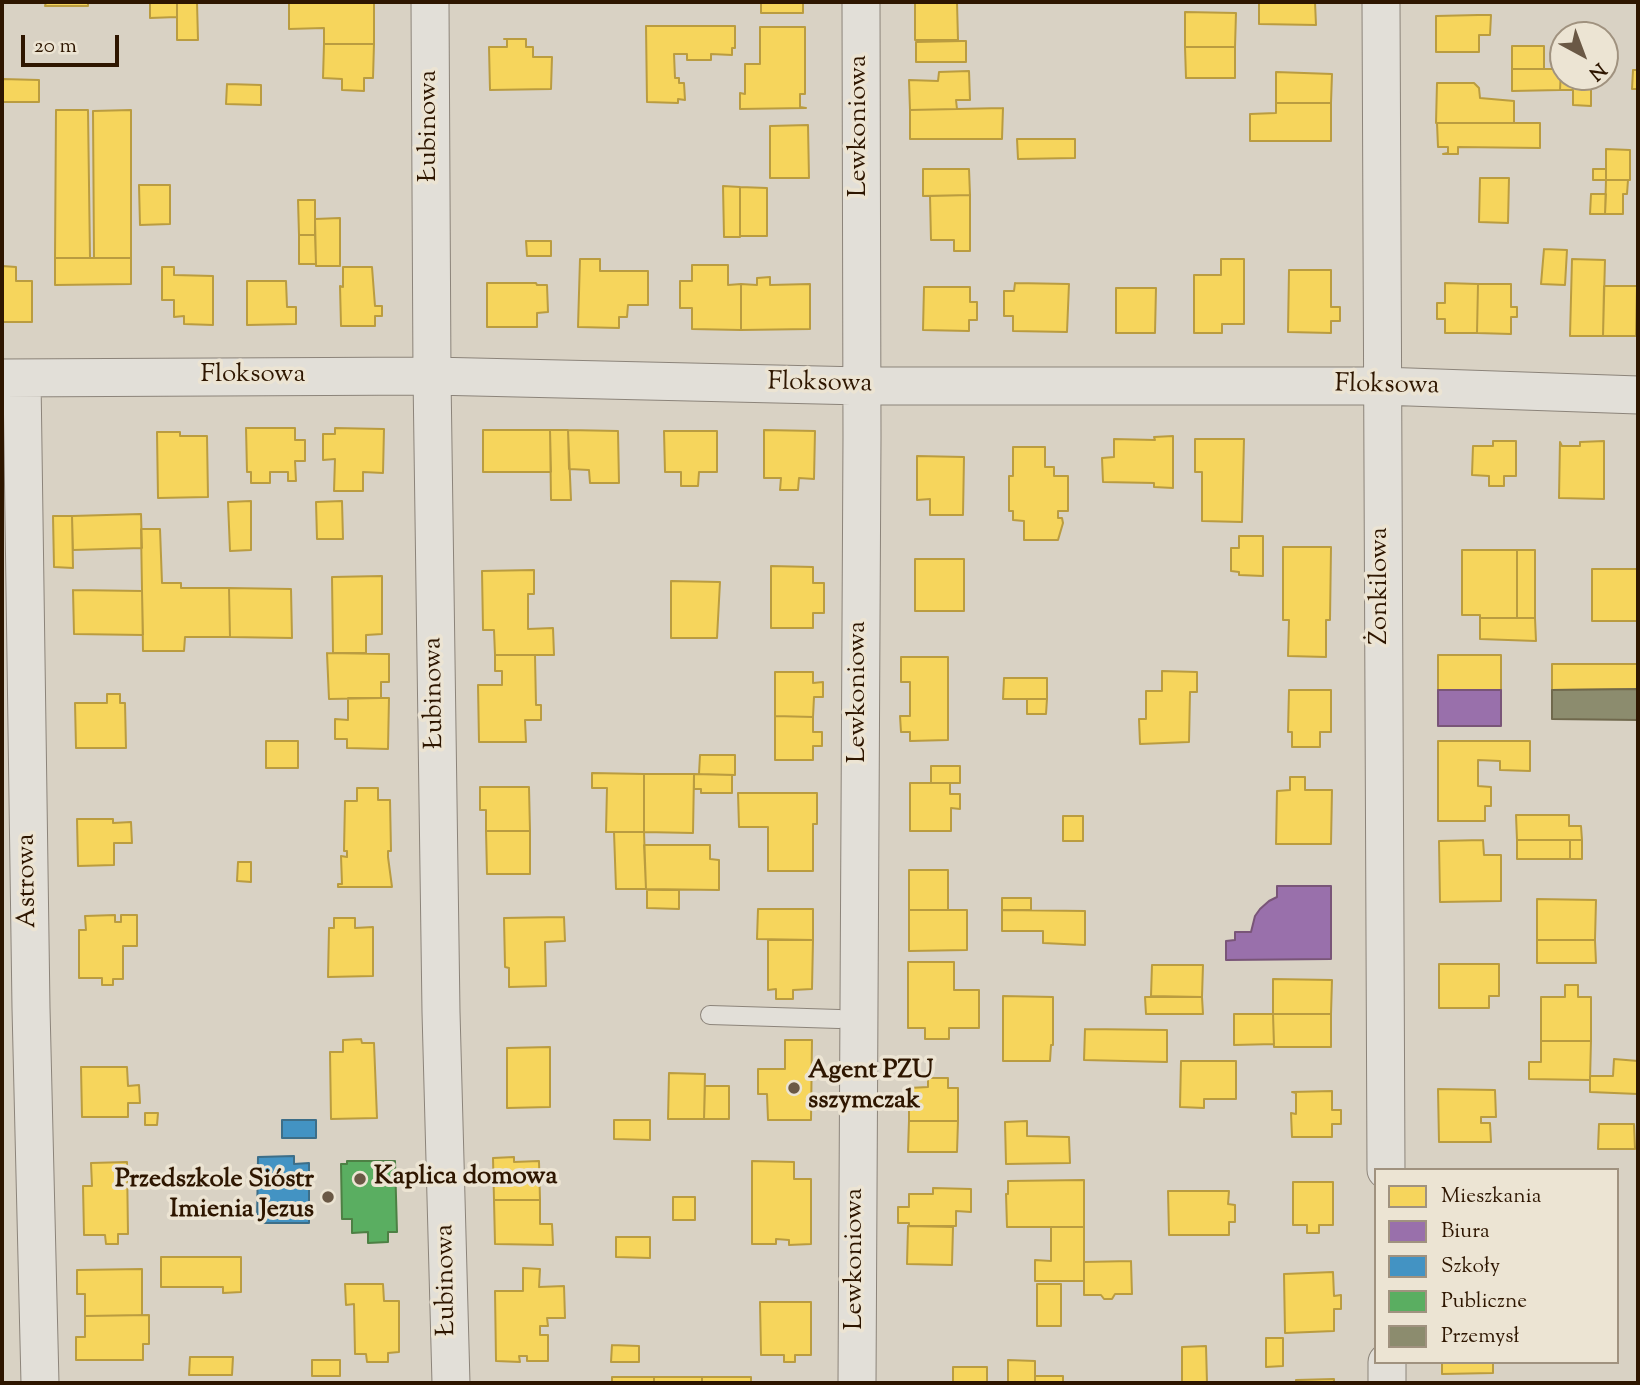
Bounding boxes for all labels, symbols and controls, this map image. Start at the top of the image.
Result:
scale bar [24,21,122,65]
north arrow [1549,21,1619,91]
text: 20 m [34,32,77,62]
street label: Lewkoniowa [845,55,877,197]
text: N [1582,56,1611,86]
street label: Łubinowa [415,70,447,182]
street label: Floksowa [201,361,305,393]
street label: Floksowa [767,368,873,402]
street label: Floksowa [1334,370,1440,404]
street label: Żonkilowa [1366,527,1398,645]
street label: Lewkoniowa [844,621,876,763]
street label: Łubinowa [419,637,453,749]
street label: Astrowa [13,833,45,929]
place label: Agent PZU sszymczak [808,1057,933,1118]
marker: Agent PZU sszymczak [786,1080,802,1096]
place label: Kaplica domowa [374,1163,557,1195]
place label: Przedszkole Sióstr Imienia Jezus [115,1166,314,1228]
legend [1374,1168,1619,1364]
marker: Kaplica domowa [352,1171,368,1187]
text: Mieszkania [1441,1182,1541,1212]
street label: Lewkoniowa [841,1188,873,1330]
marker: Przedszkole Sióstr Imienia Jezus [320,1189,336,1205]
text: Biura [1441,1217,1490,1247]
street label: Łubinowa [431,1224,465,1336]
text: Szkoły [1441,1252,1500,1282]
text: Publiczne [1441,1287,1527,1317]
text: Przemysł [1441,1322,1519,1352]

